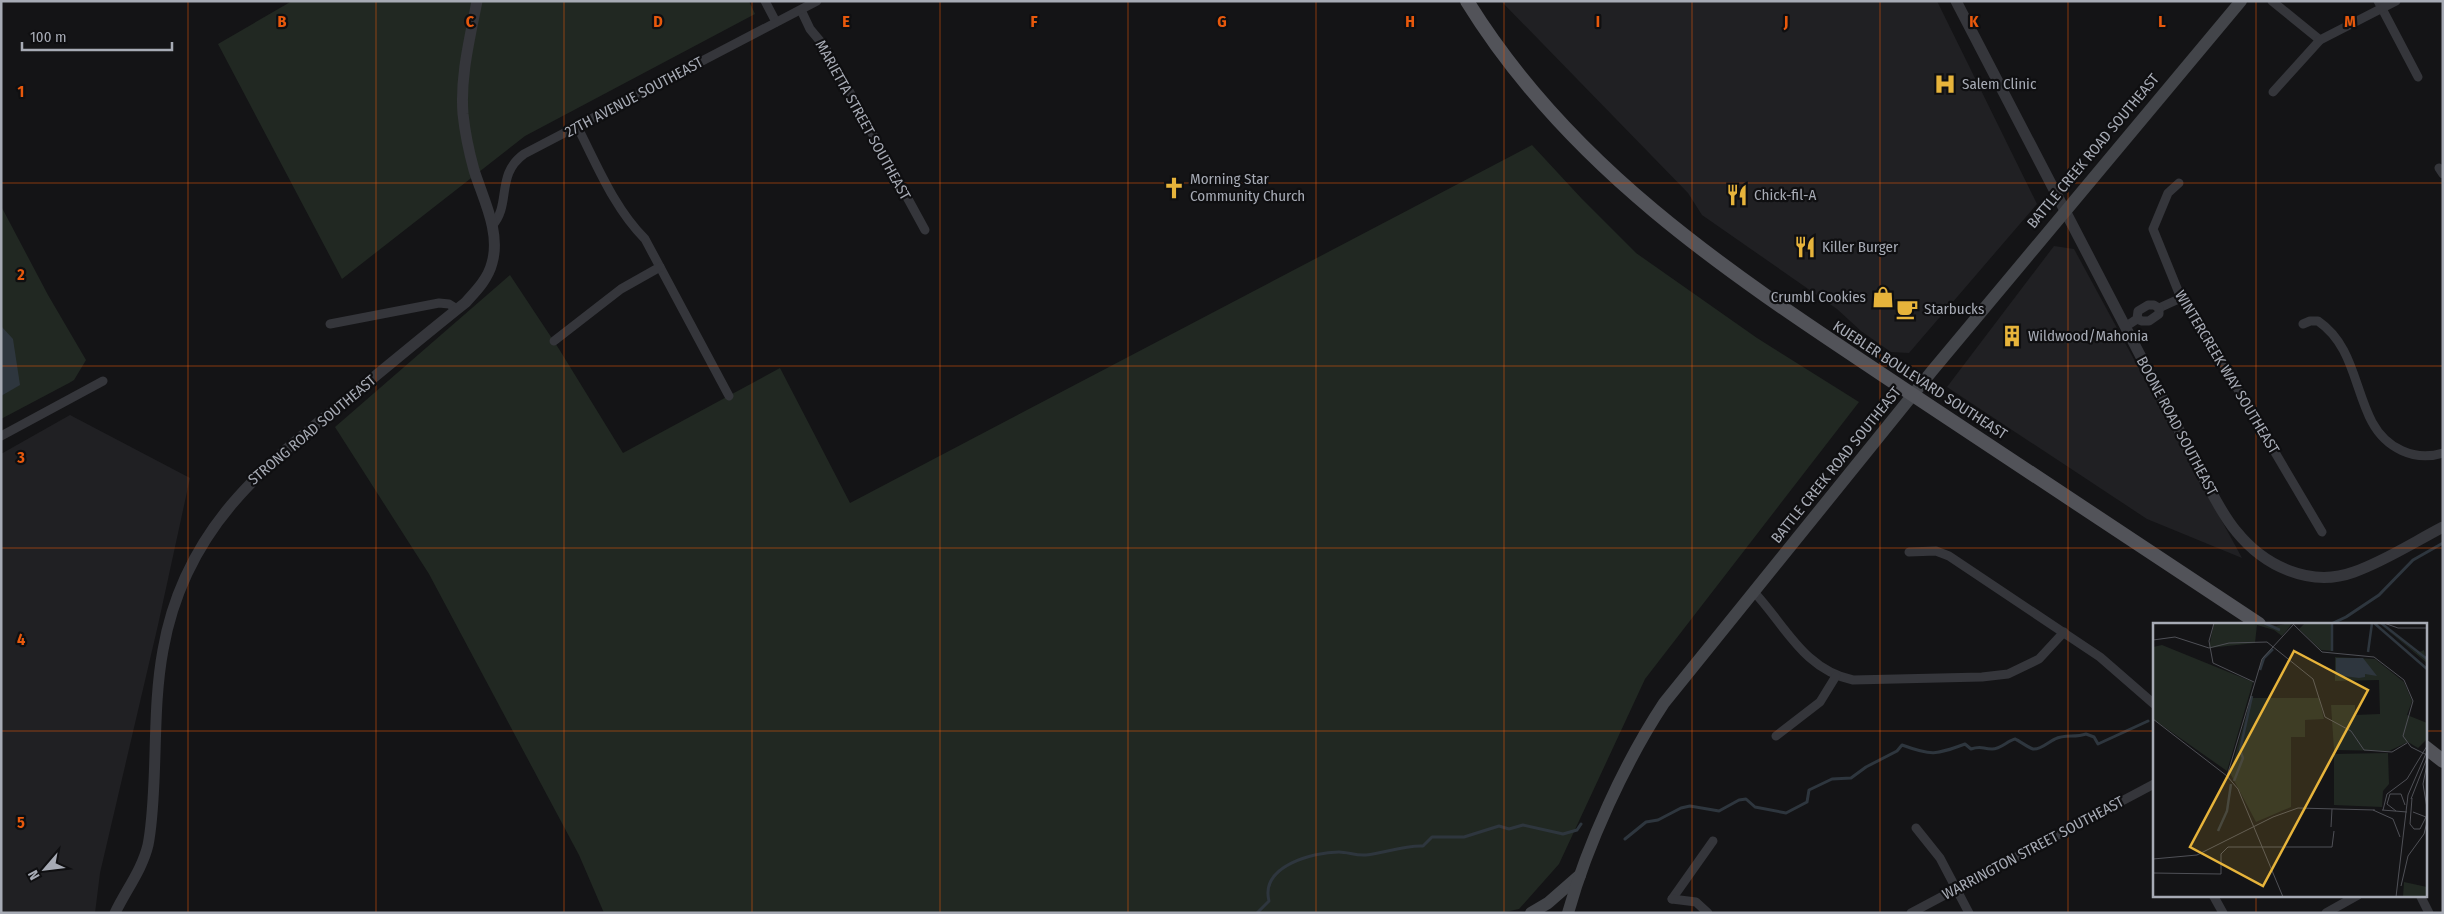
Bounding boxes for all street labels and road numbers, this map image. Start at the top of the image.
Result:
street label: MARIETTA STREET SOUTHEAST [812,37,914,203]
street label: 27TH AVENUE SOUTHEAST [562,53,706,141]
street label: BATTLE CREEK ROAD SOUTHEAST [2023,70,2163,232]
street label: WINTERCREEK WAY SOUTHEAST [2171,287,2283,457]
street label: KUEBLER BOULEVARD SOUTHEAST [1830,317,2010,443]
street label: BOONE ROAD SOUTHEAST [2133,353,2221,499]
street label: STRONG ROAD SOUTHEAST [245,371,379,489]
street label: BATTLE CREEK ROAD SOUTHEAST [1767,383,1905,547]
street label: WARRINGTON STREET SOUTHEAST [1939,792,2127,904]

